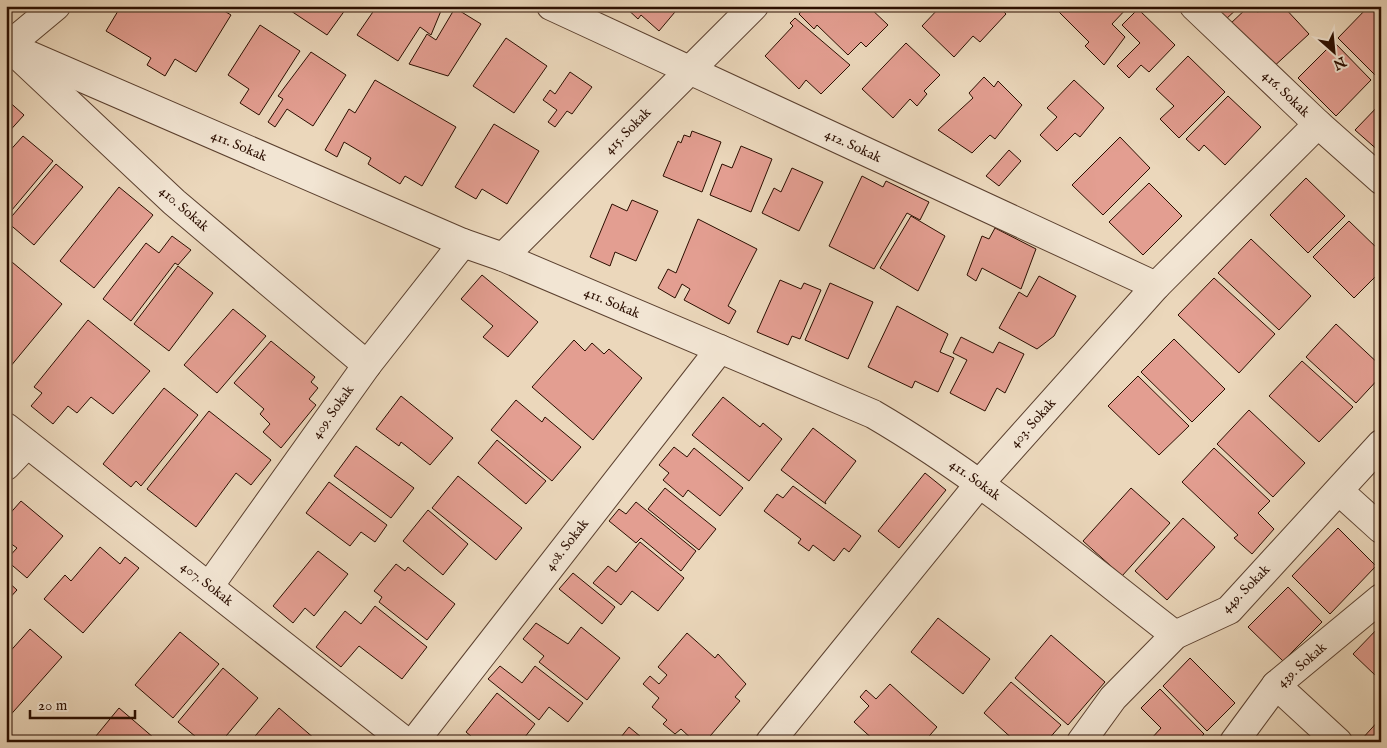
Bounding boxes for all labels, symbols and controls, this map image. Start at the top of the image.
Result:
north arrow [1310,28,1360,78]
text: N [1330,51,1350,73]
street label: 416. Sokak [1258,67,1314,122]
street label: 415. Sokak [601,103,656,158]
street label: 412. Sokak [822,125,885,167]
street label: 411. Sokak [208,126,270,166]
street label: 410. Sokak [155,182,213,236]
street label: 411. Sokak [581,283,643,323]
street label: 409. Sokak [308,381,358,442]
street label: 403. Sokak [1006,394,1060,452]
street label: 411. Sokak [946,455,1005,505]
street label: 408. Sokak [541,515,593,575]
street label: 407. Sokak [177,558,237,611]
street label: 449. Sokak [1218,561,1274,617]
street label: 439. Sokak [1273,638,1331,691]
scale bar [30,688,135,720]
text: 20 m [38,696,68,715]

